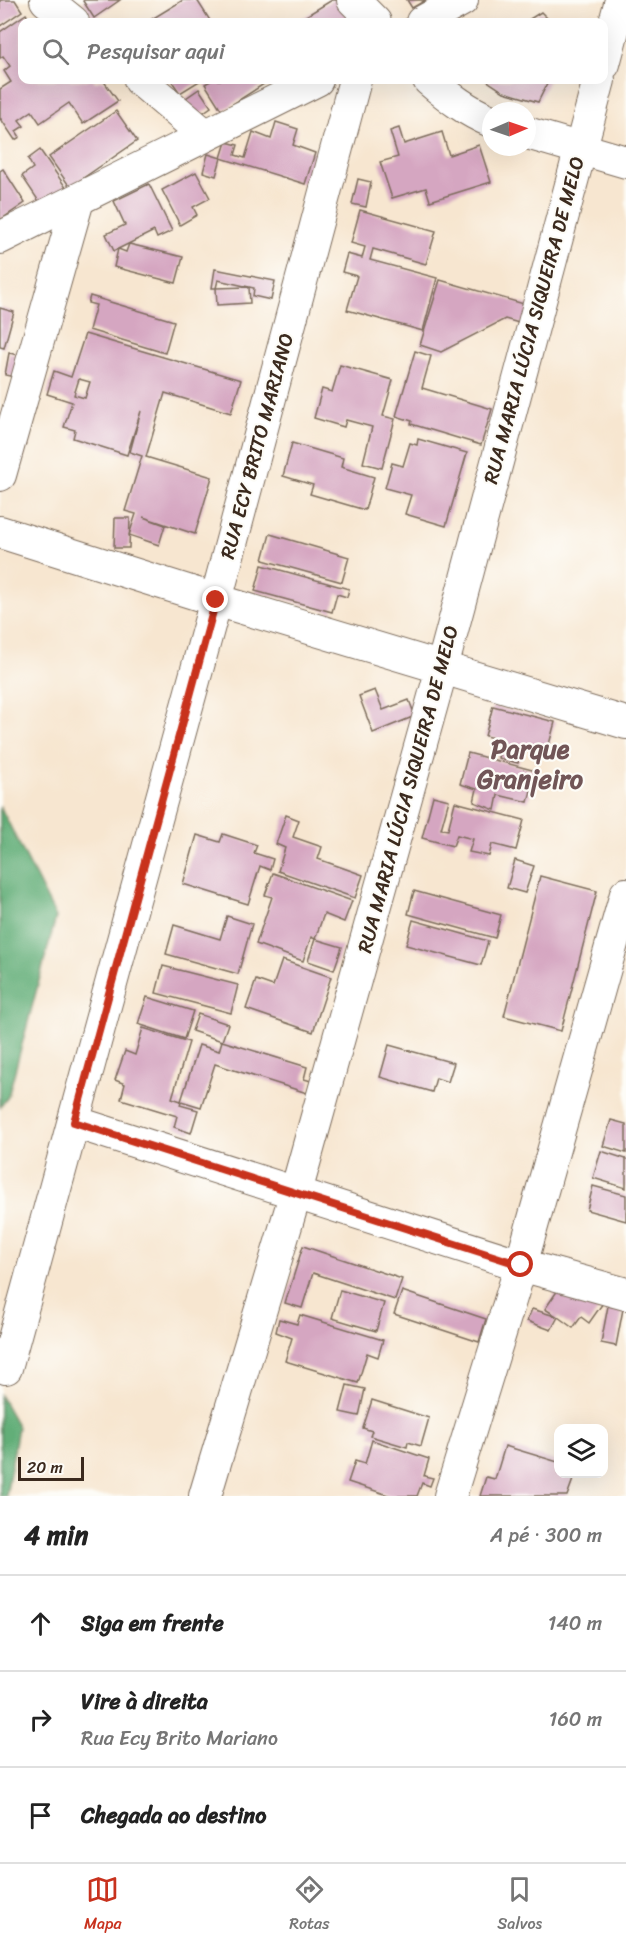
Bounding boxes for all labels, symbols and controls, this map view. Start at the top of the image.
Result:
search box [18,18,608,84]
text: Pesquisar aqui [87,32,225,71]
icon: search [39,35,72,68]
north arrow [482,102,536,156]
street label: RUA MARIA LÚCIA SIQUEIRA DE MELO [473,152,595,488]
street label: RUA ECY BRITO MARIANO [210,329,304,563]
route end [202,586,228,612]
street label: RUA MARIA LÚCIA SIQUEIRA DE MELO [347,621,469,957]
district label: Parque Granjeiro [477,726,584,802]
route start [507,1251,533,1277]
map controls [554,1424,608,1478]
button: layers [554,1424,608,1478]
text: 20 m [27,1453,63,1482]
scale bar [18,1454,84,1482]
text: 4 min [24,1512,88,1558]
text: A pé · 300 m [490,1518,602,1553]
text: Siga em frente [81,1604,224,1643]
text: 140 m [548,1606,602,1641]
icon: ahead [24,1607,57,1640]
text: Vire à direita [81,1682,208,1721]
text: 160 m [549,1702,602,1737]
icon: right [24,1703,57,1736]
text: Rua Ecy Brito Mariano [81,1721,278,1756]
text: Chegada ao destino [81,1796,266,1835]
icon: arrive [24,1799,57,1832]
tab: Mapa [84,1873,121,1938]
tab: Rotas [289,1873,330,1938]
tab: Salvos [497,1873,542,1938]

